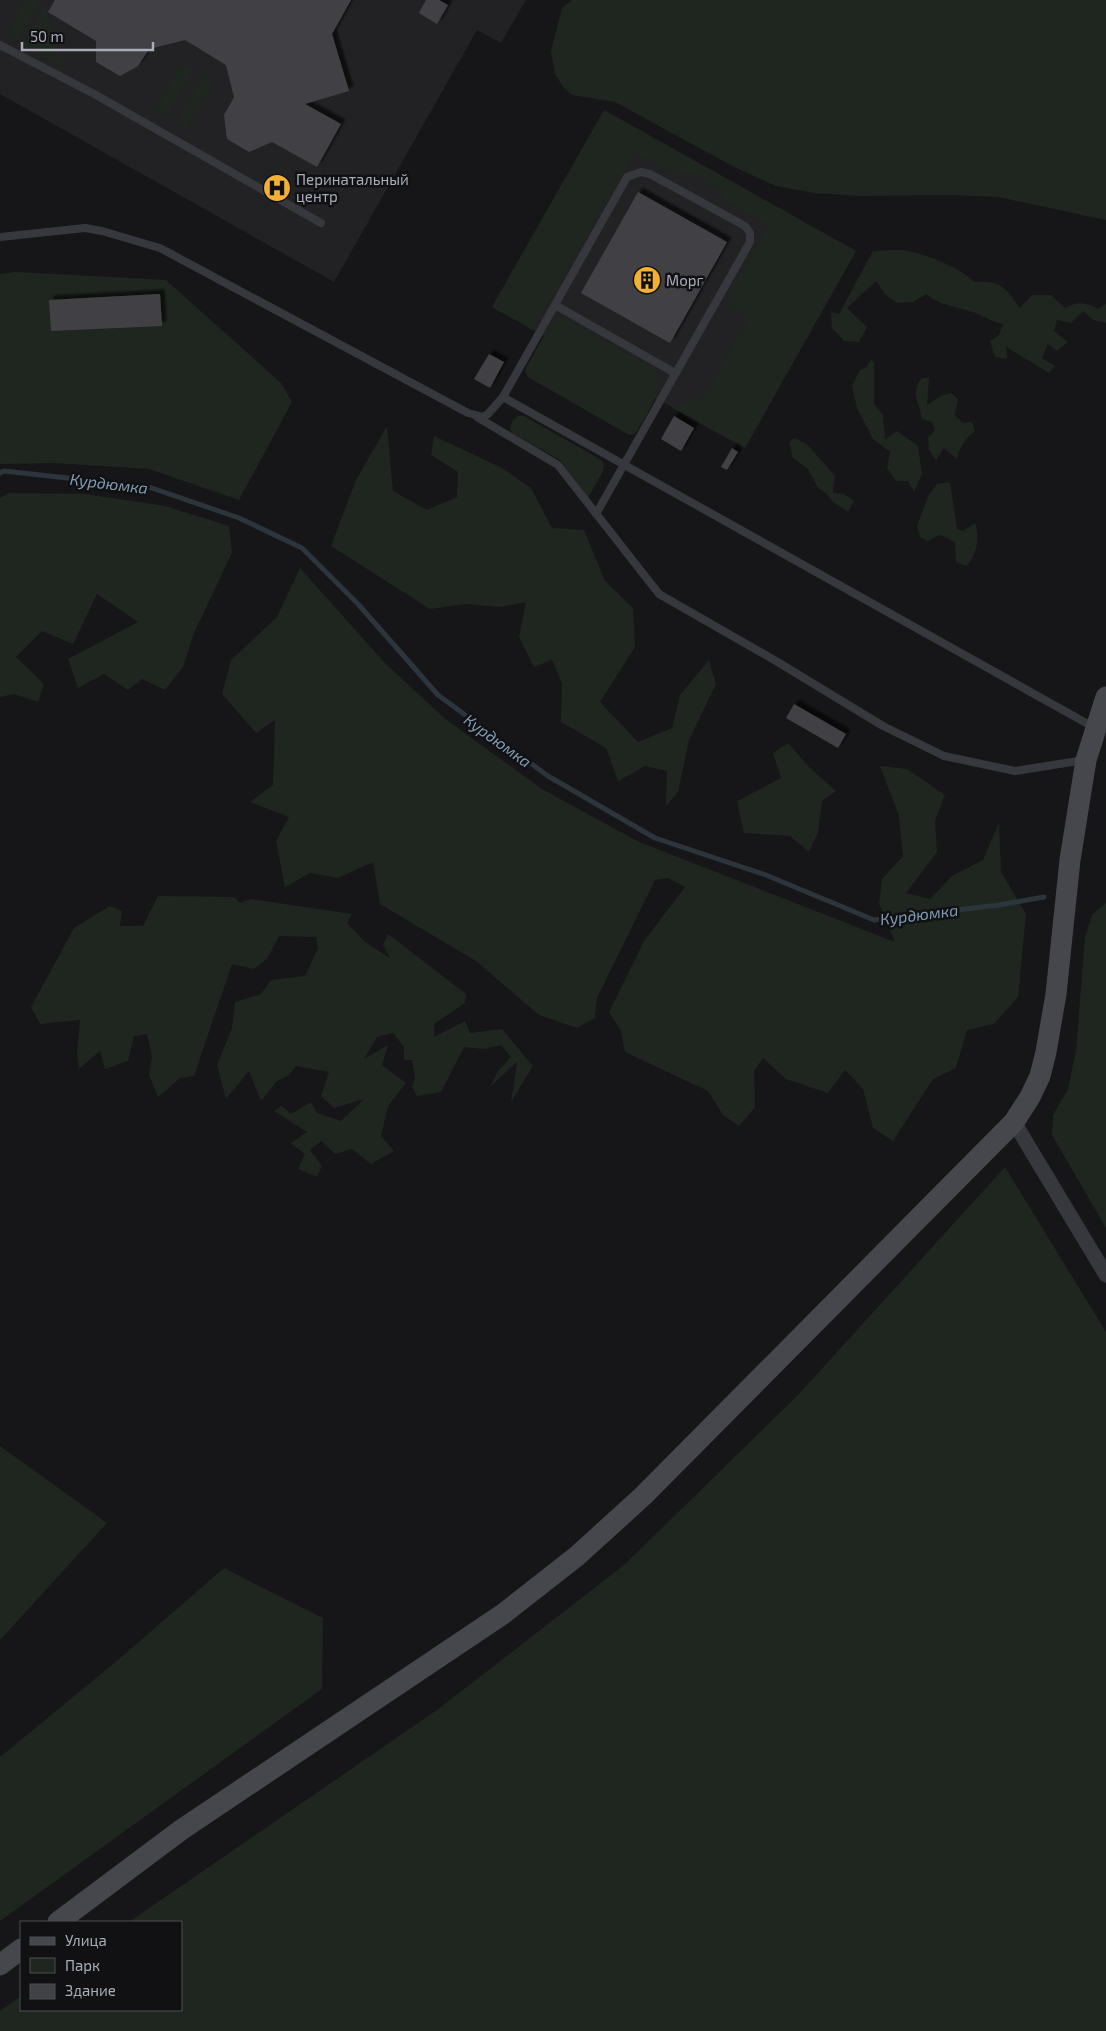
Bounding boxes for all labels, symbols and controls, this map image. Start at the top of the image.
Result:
scale bar [22,20,154,52]
text: 50 m [30,27,64,45]
place label: Перинатальный центр [296,170,409,205]
hospital icon: Перинатальный центр [262,173,292,203]
building icon: Морг [632,265,662,295]
place label: Морг [666,271,703,289]
water label: Курдюмка [69,469,149,497]
water label: Курдюмка [461,709,535,771]
water label: Курдюмка [879,900,959,928]
legend [20,1921,182,2011]
text: Улица [65,1931,107,1949]
text: Парк [65,1956,100,1974]
text: Здание [65,1981,116,1999]

